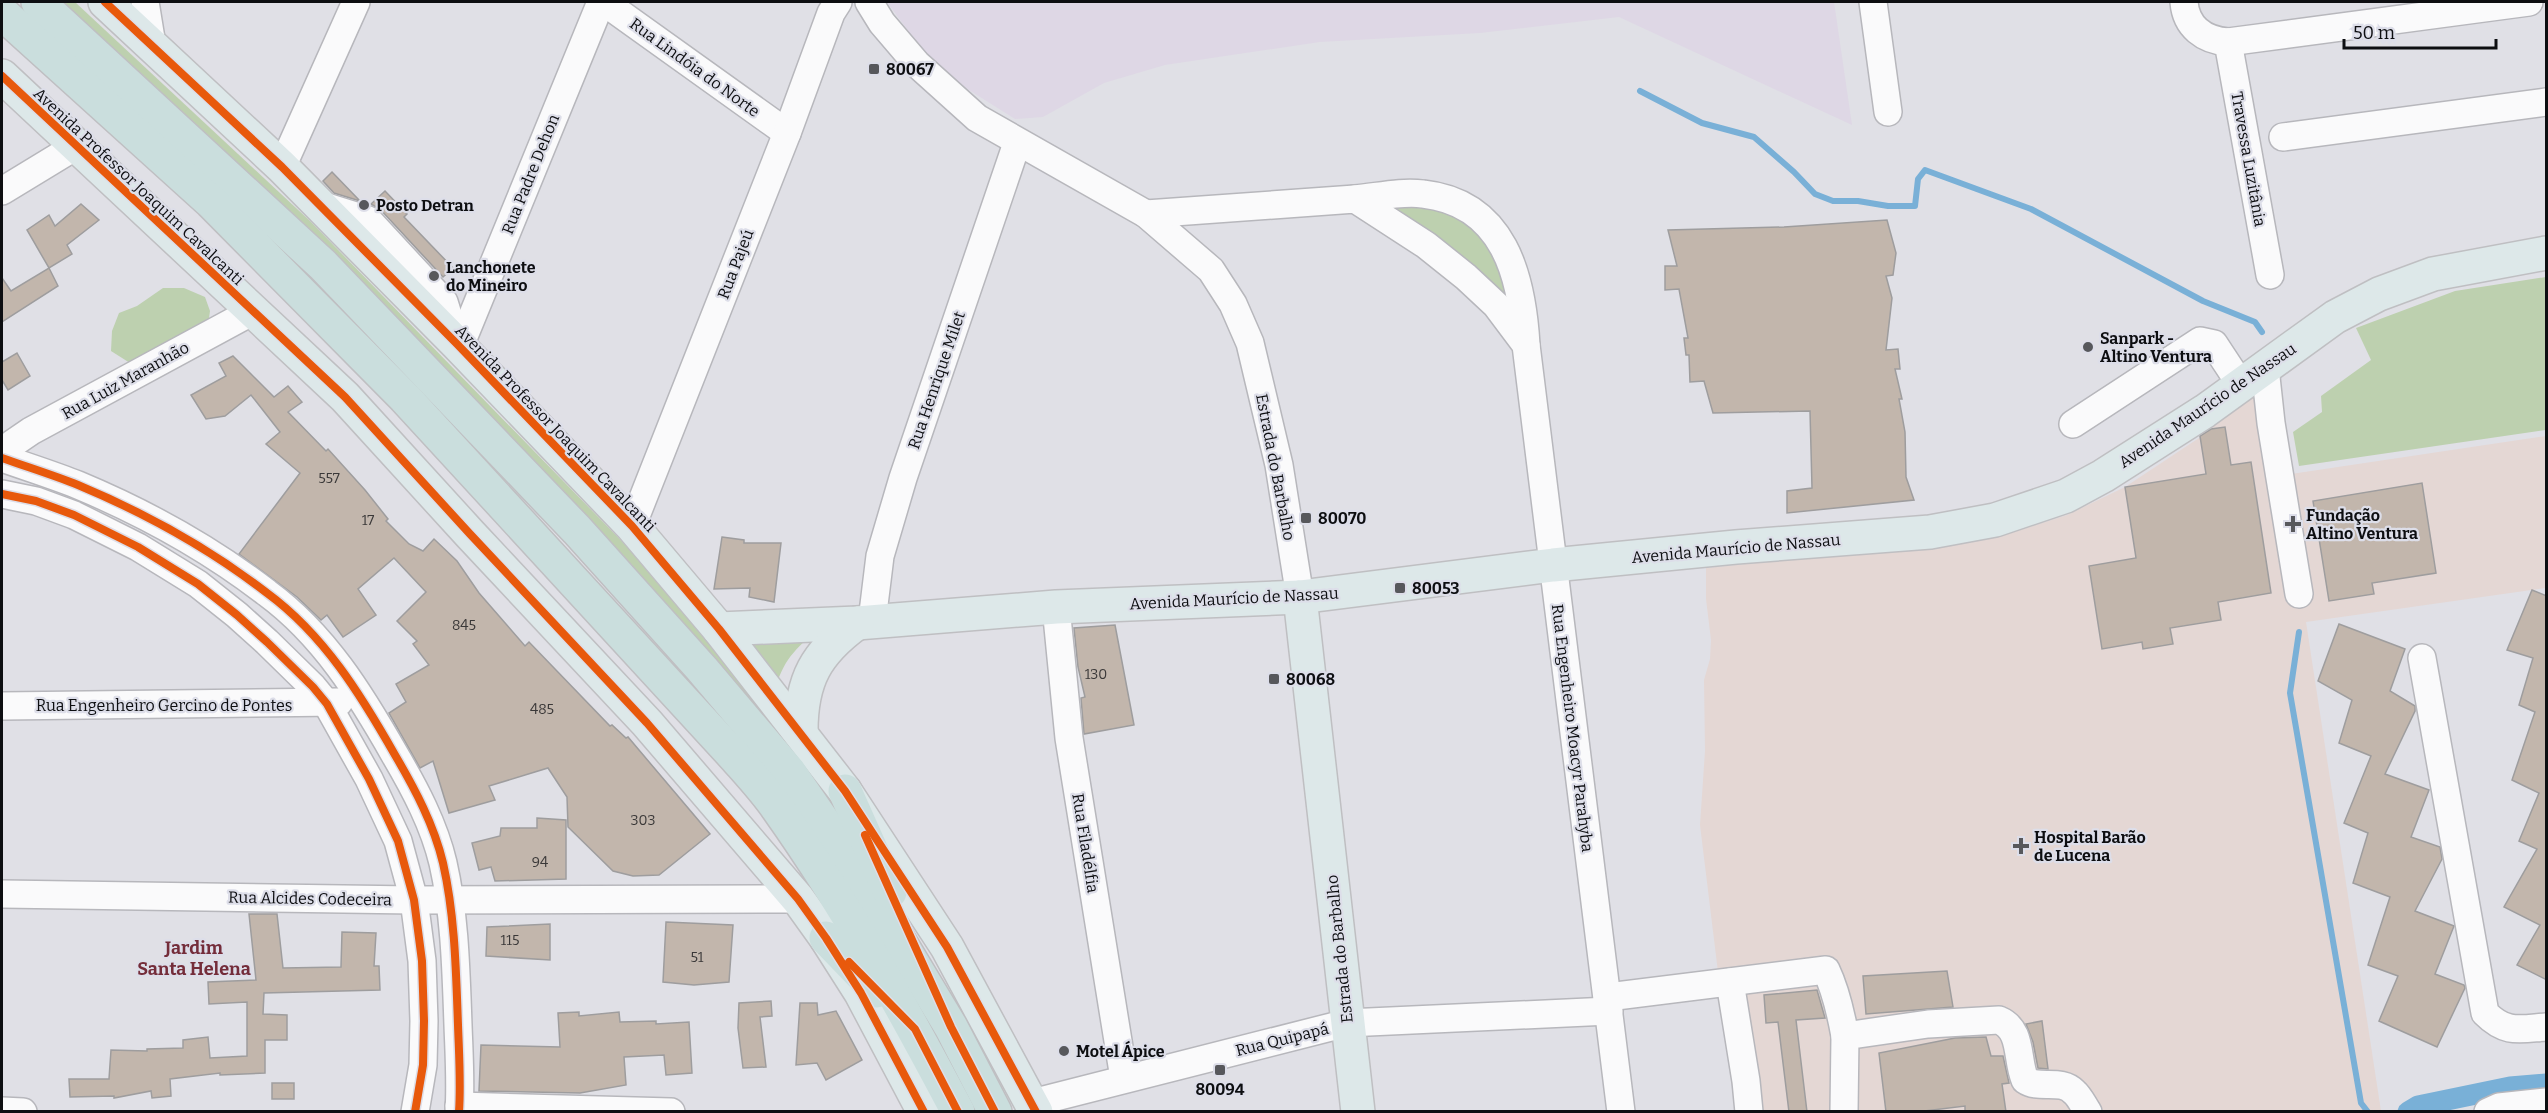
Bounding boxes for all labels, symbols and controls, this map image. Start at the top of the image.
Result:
scale bar [2344,12,2496,50]
street label: Rua Lindóia do Norte [626,14,763,121]
text: 50 m [2353,22,2395,44]
place label: 80067 [886,60,934,79]
marker: 80067 [867,62,881,76]
street label: Avenida Professor Joaquim Cavalcanti [30,84,248,289]
street label: Travessa Luzitânia [2227,90,2270,228]
street label: Rua Padre Dehon [498,111,563,237]
place label: Posto Detran [376,196,474,215]
marker: Posto Detran [357,198,371,212]
street label: Rua Pajeú [714,227,757,302]
place label: Lanchonete do Mineiro [446,258,536,295]
marker: Lanchonete do Mineiro [427,269,441,283]
street label: Rua Henrique Milet [904,309,969,452]
street label: Avenida Professor Joaquim Cavalcanti [451,321,660,536]
place label: Sanpark - Altino Ventura [2100,329,2212,366]
street label: Rua Luiz Maranhão [58,338,192,423]
street label: Avenida Maurício de Nassau [2115,339,2300,472]
marker: Sanpark - Altino Ventura [2081,340,2095,354]
street label: Estrada do Barbalho [1252,392,1299,542]
house number: 557 [318,470,340,487]
place label: Fundação Altino Ventura [2306,506,2418,543]
place label: 80070 [1318,509,1366,528]
marker: 80070 [1299,511,1313,525]
house number: 17 [362,512,374,529]
marker: Fundação Altino Ventura [2284,515,2302,533]
street label: Avenida Maurício de Nassau [1631,530,1841,567]
place label: 80053 [1412,579,1460,598]
marker: 80053 [1393,581,1407,595]
street label: Avenida Maurício de Nassau [1129,584,1339,613]
street label: Rua Engenheiro Moacyr Parahyba [1548,603,1597,853]
house number: 845 [452,617,476,634]
house number: 130 [1085,666,1107,683]
place label: 80068 [1286,670,1335,689]
marker: 80068 [1267,672,1281,686]
street label: Rua Engenheiro Gercino de Pontes [36,696,292,715]
house number: 485 [530,701,554,718]
street label: Rua Filadélfia [1068,792,1103,895]
house number: 303 [631,812,655,829]
place label: Hospital Barão de Lucena [2034,828,2146,865]
marker: Hospital Barão de Lucena [2012,837,2030,855]
house number: 94 [532,854,548,871]
street label: Estrada do Barbalho [1322,874,1357,1024]
street label: Rua Alcides Codeceira [228,888,392,909]
house number: 115 [501,932,519,949]
district label: Jardim Santa Helena [137,937,251,980]
house number: 51 [691,949,704,966]
street label: Rua Quipapá [1234,1019,1331,1060]
place label: Motel Ápice [1076,1040,1165,1061]
marker: Motel Ápice [1057,1044,1071,1058]
marker: 80094 [1213,1063,1227,1077]
place label: 80094 [1195,1080,1245,1099]

